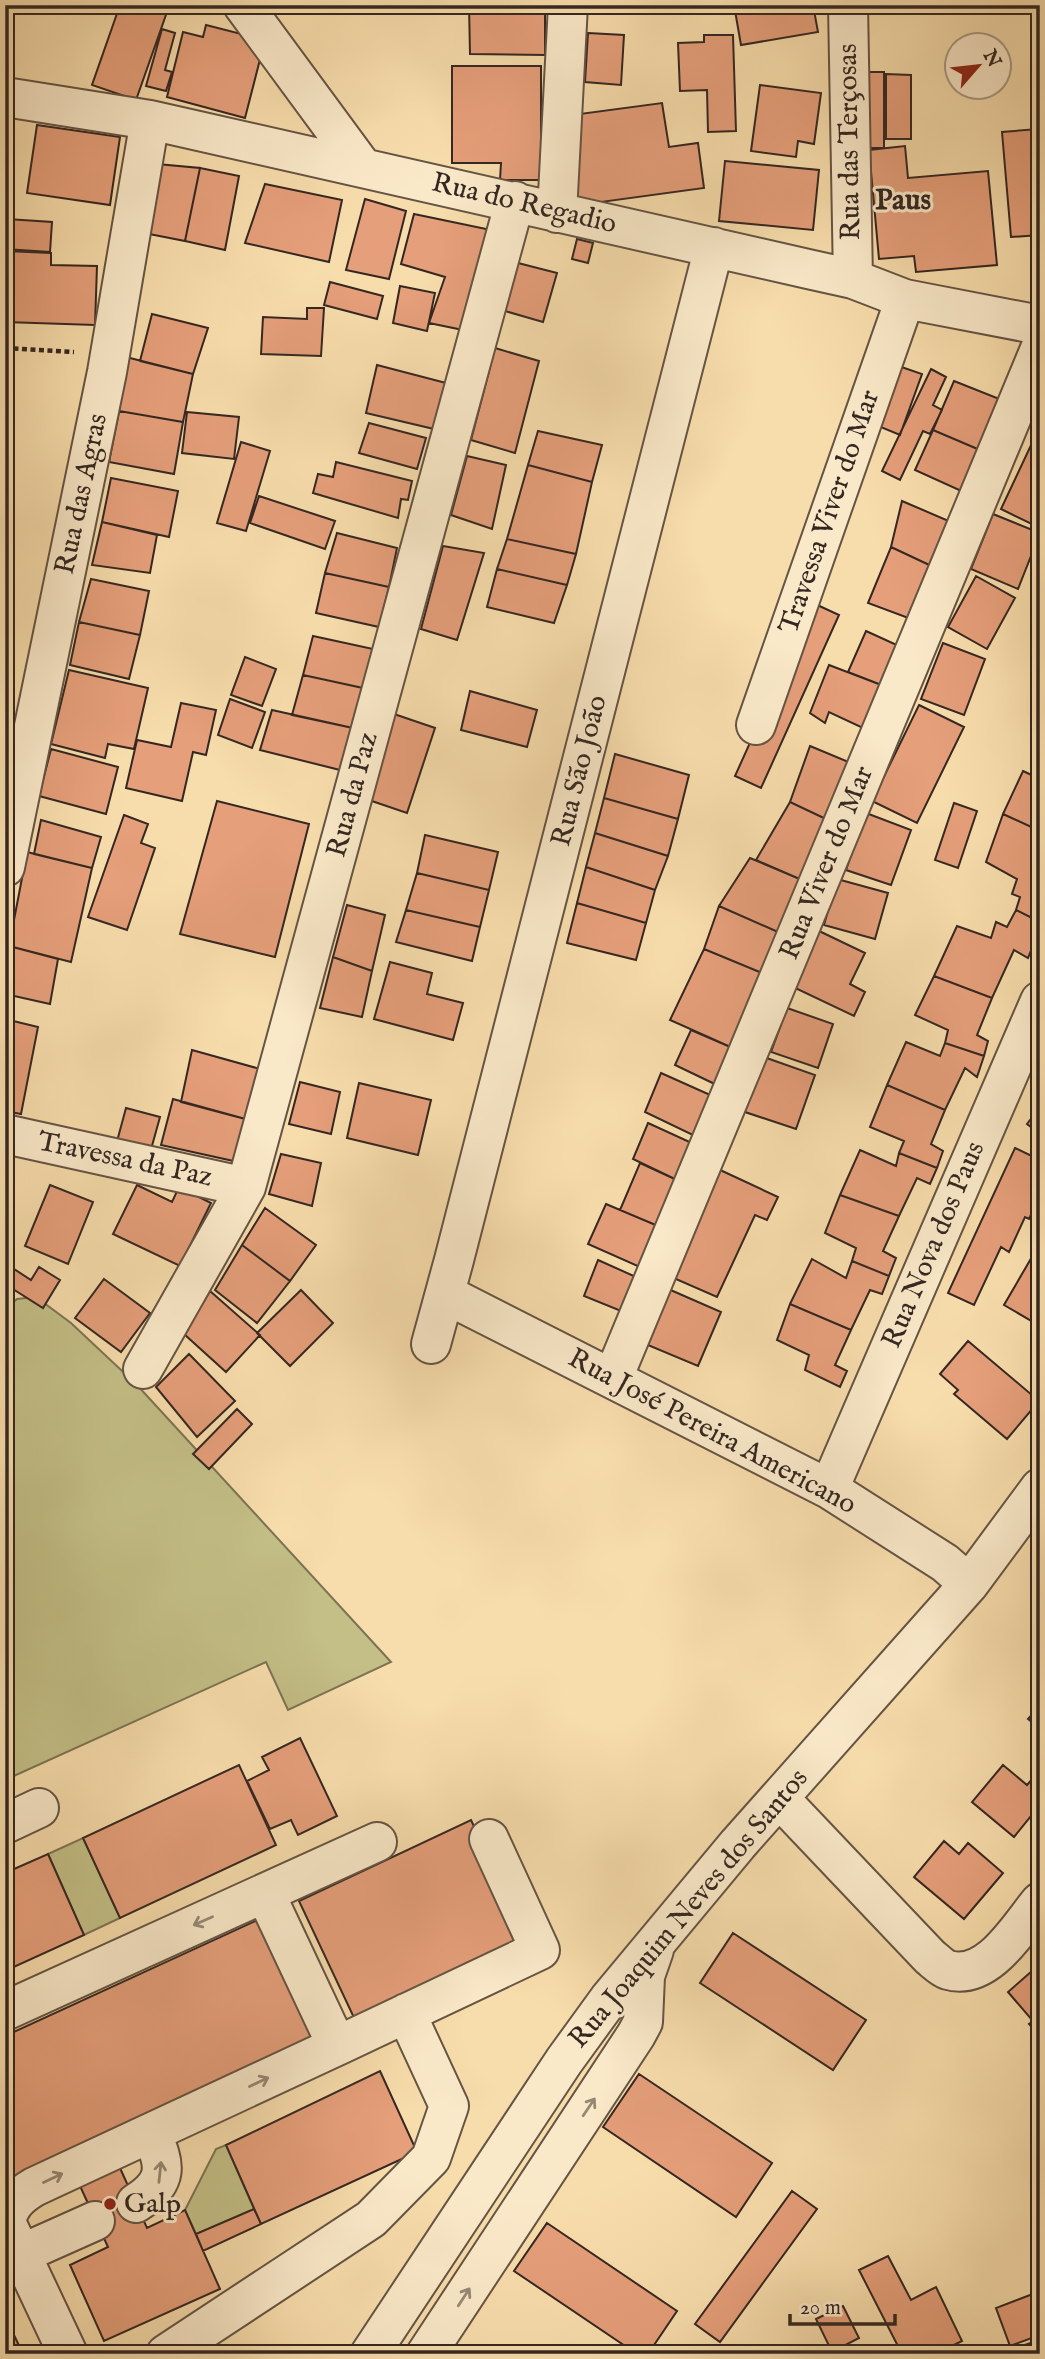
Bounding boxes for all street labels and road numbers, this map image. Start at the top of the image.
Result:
street label: Rua das Terçosas [831,43,869,241]
street label: Rua do Regadio [428,166,620,242]
street label: Travessa Viver do Mar [772,386,888,638]
street label: Rua das Agras [48,411,116,577]
street label: Rua São João [544,692,616,850]
street label: Rua da Paz [320,729,386,861]
street label: Rua Viver do Mar [772,761,882,965]
street label: Travessa da Paz [35,1124,216,1196]
street label: Rua Nova dos Paus [875,1136,993,1354]
street label: Rua José Pereira Americano [562,1341,862,1523]
street label: Rua Joaquim Neves dos Santos [562,1762,816,2056]

